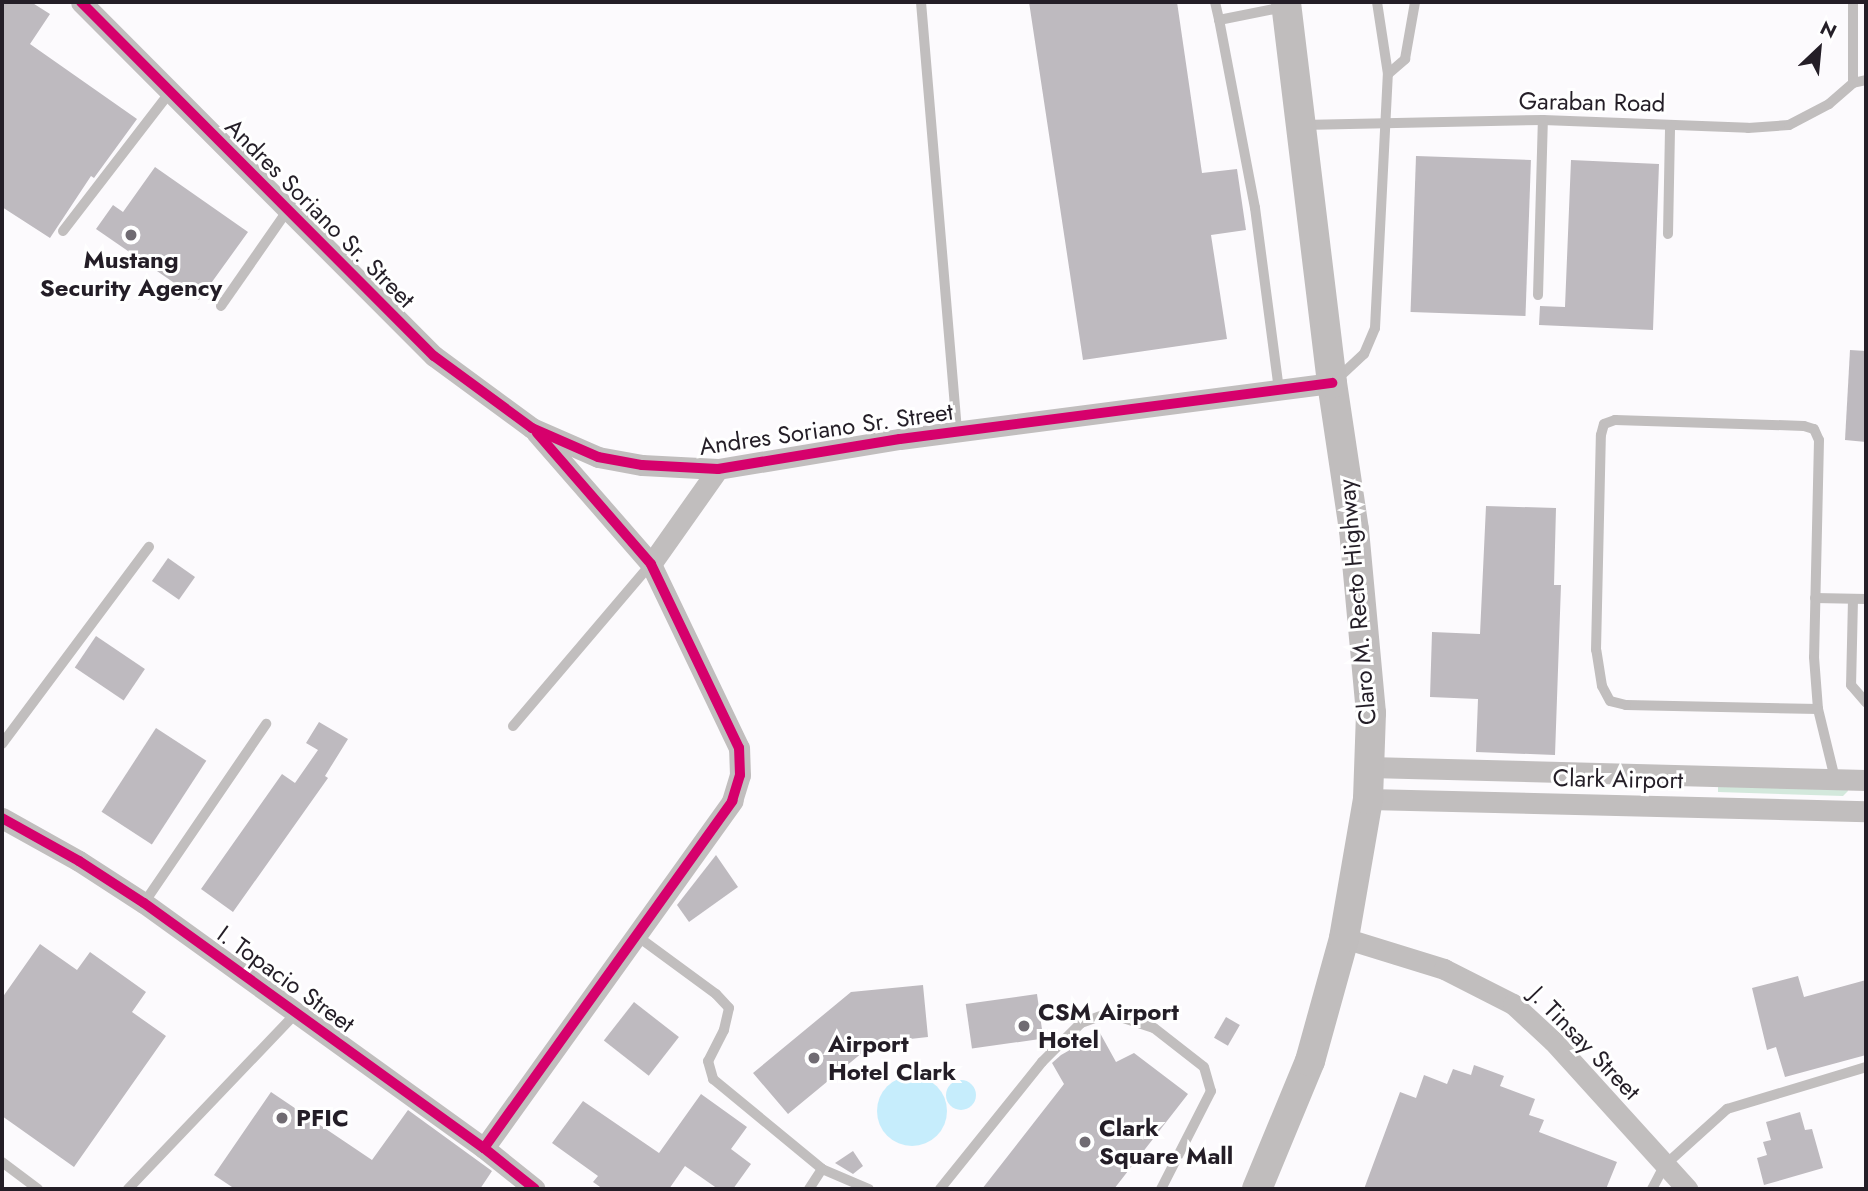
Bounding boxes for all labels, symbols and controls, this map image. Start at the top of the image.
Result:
north arrow [1784,14,1854,84]
text: N [1816,14,1841,45]
street label: Garaban Road [1518,86,1666,118]
street label: Andres Soriano Sr. Street [219,112,421,314]
marker: Mustang Security Agency [123,227,139,243]
place label: Mustang Security Agency [40,246,222,302]
street label: Andres Soriano Sr. Street [697,397,955,461]
street label: Claro M. Recto Highway [1332,478,1382,726]
street label: Clark Airport [1552,763,1684,795]
street label: I. Topacio Street [212,920,360,1038]
street label: J. Tinsay Street [1524,980,1646,1106]
place label: CSM Airport Hotel [1038,998,1179,1054]
marker: CSM Airport Hotel [1016,1018,1032,1034]
place label: Airport Hotel Clark [828,1030,956,1086]
marker: Airport Hotel Clark [806,1050,822,1066]
place label: PFIC [296,1104,349,1132]
marker: PFIC [274,1110,290,1126]
place label: Clark Square Mall [1099,1114,1233,1170]
marker: Clark Square Mall [1077,1134,1093,1150]

